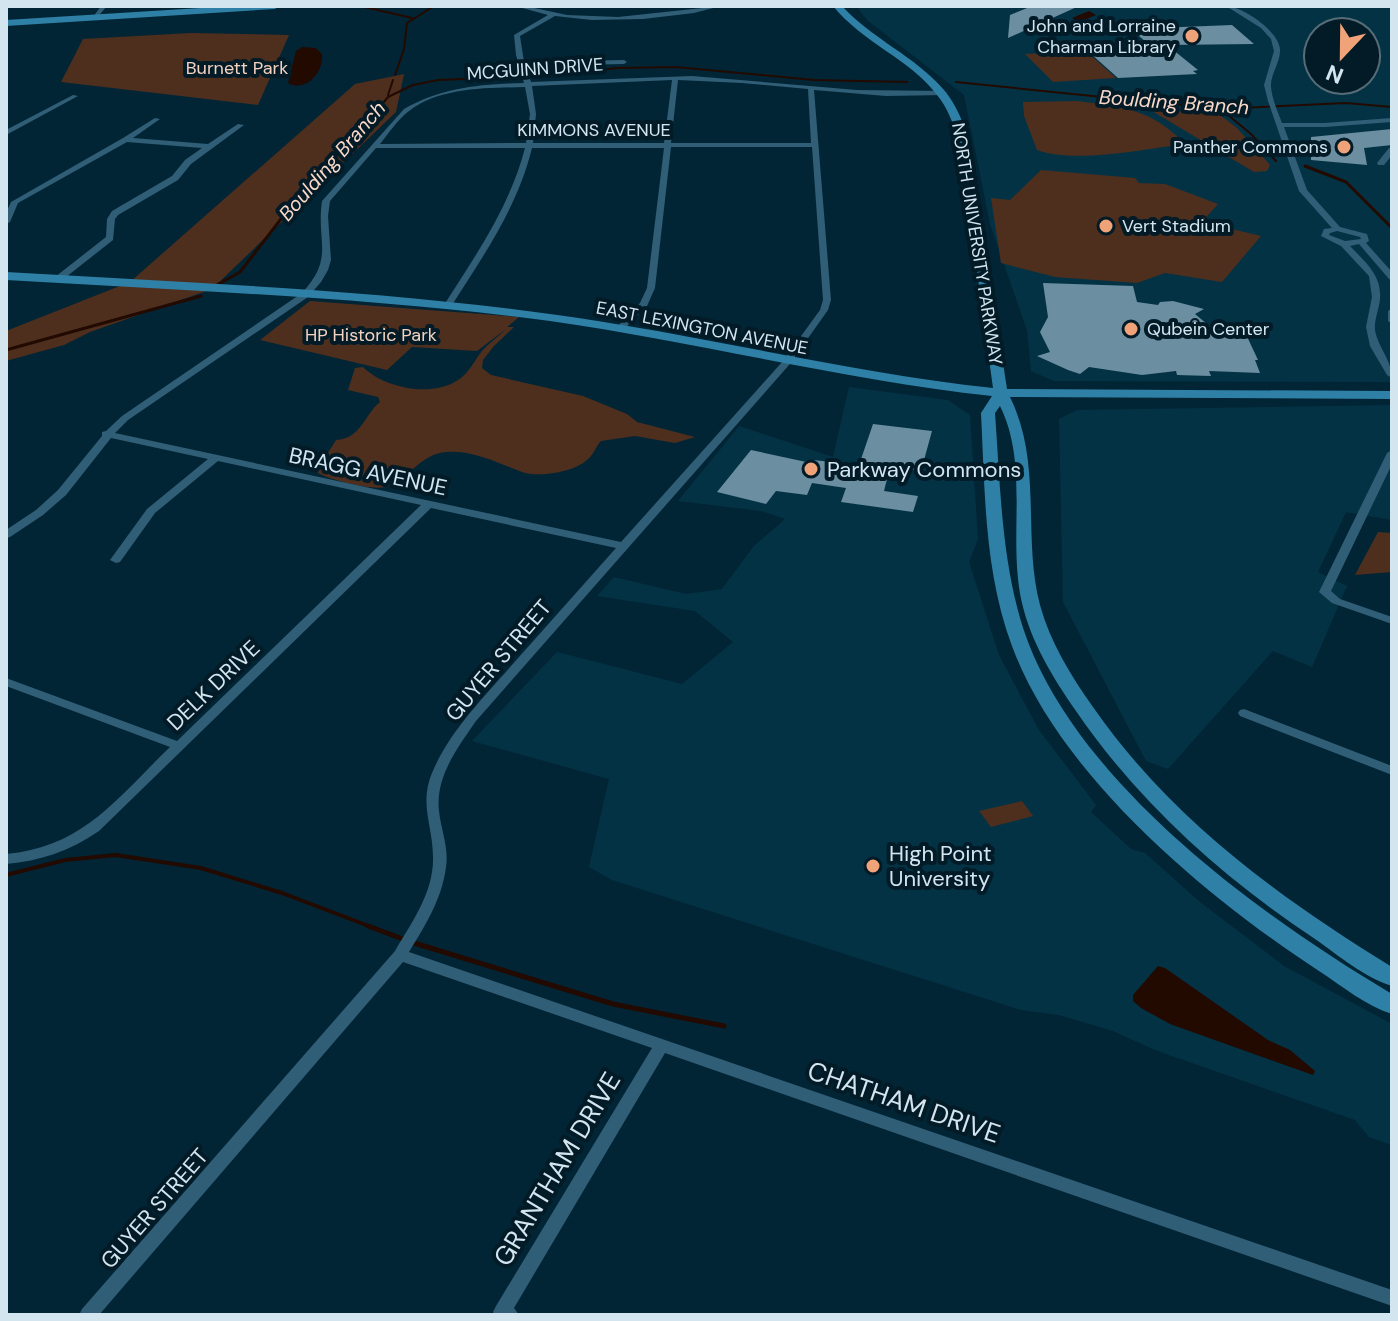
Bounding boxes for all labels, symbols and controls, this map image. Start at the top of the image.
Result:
place label: John and Lorraine Charman Library [1027,14,1176,59]
north arrow [1302,16,1382,96]
marker: John and Lorraine Charman Library [1183,27,1201,45]
street label: MCGUINN DRIVE [466,52,604,86]
park label: Burnett Park [186,56,288,80]
text: N [1322,58,1348,91]
water label: Boulding Branch [1098,84,1250,120]
water label: Boulding Branch [273,96,391,226]
street label: KIMMONS AVENUE [517,118,671,142]
street label: NORTH UNIVERSITY PARKWAY [946,121,1008,367]
place label: Panther Commons [1173,135,1328,159]
marker: Panther Commons [1335,138,1353,156]
place label: Vert Stadium [1122,214,1231,238]
marker: Vert Stadium [1097,217,1115,235]
street label: EAST LEXINGTON AVENUE [594,296,810,360]
place label: Qubein Center [1147,317,1270,341]
marker: Qubein Center [1122,320,1140,338]
park label: HP Historic Park [305,323,437,347]
street label: BRAGG AVENUE [286,441,450,502]
place label: Parkway Commons [827,455,1021,484]
marker: Parkway Commons [802,460,820,478]
street label: GUYER STREET [439,593,558,727]
street label: DELK DRIVE [161,634,266,737]
place label: High Point University [889,839,992,893]
marker: High Point University [864,857,882,875]
street label: CHATHAM DRIVE [803,1053,1005,1151]
street label: GRANTHAM DRIVE [486,1066,628,1272]
street label: GUYER STREET [94,1142,215,1275]

